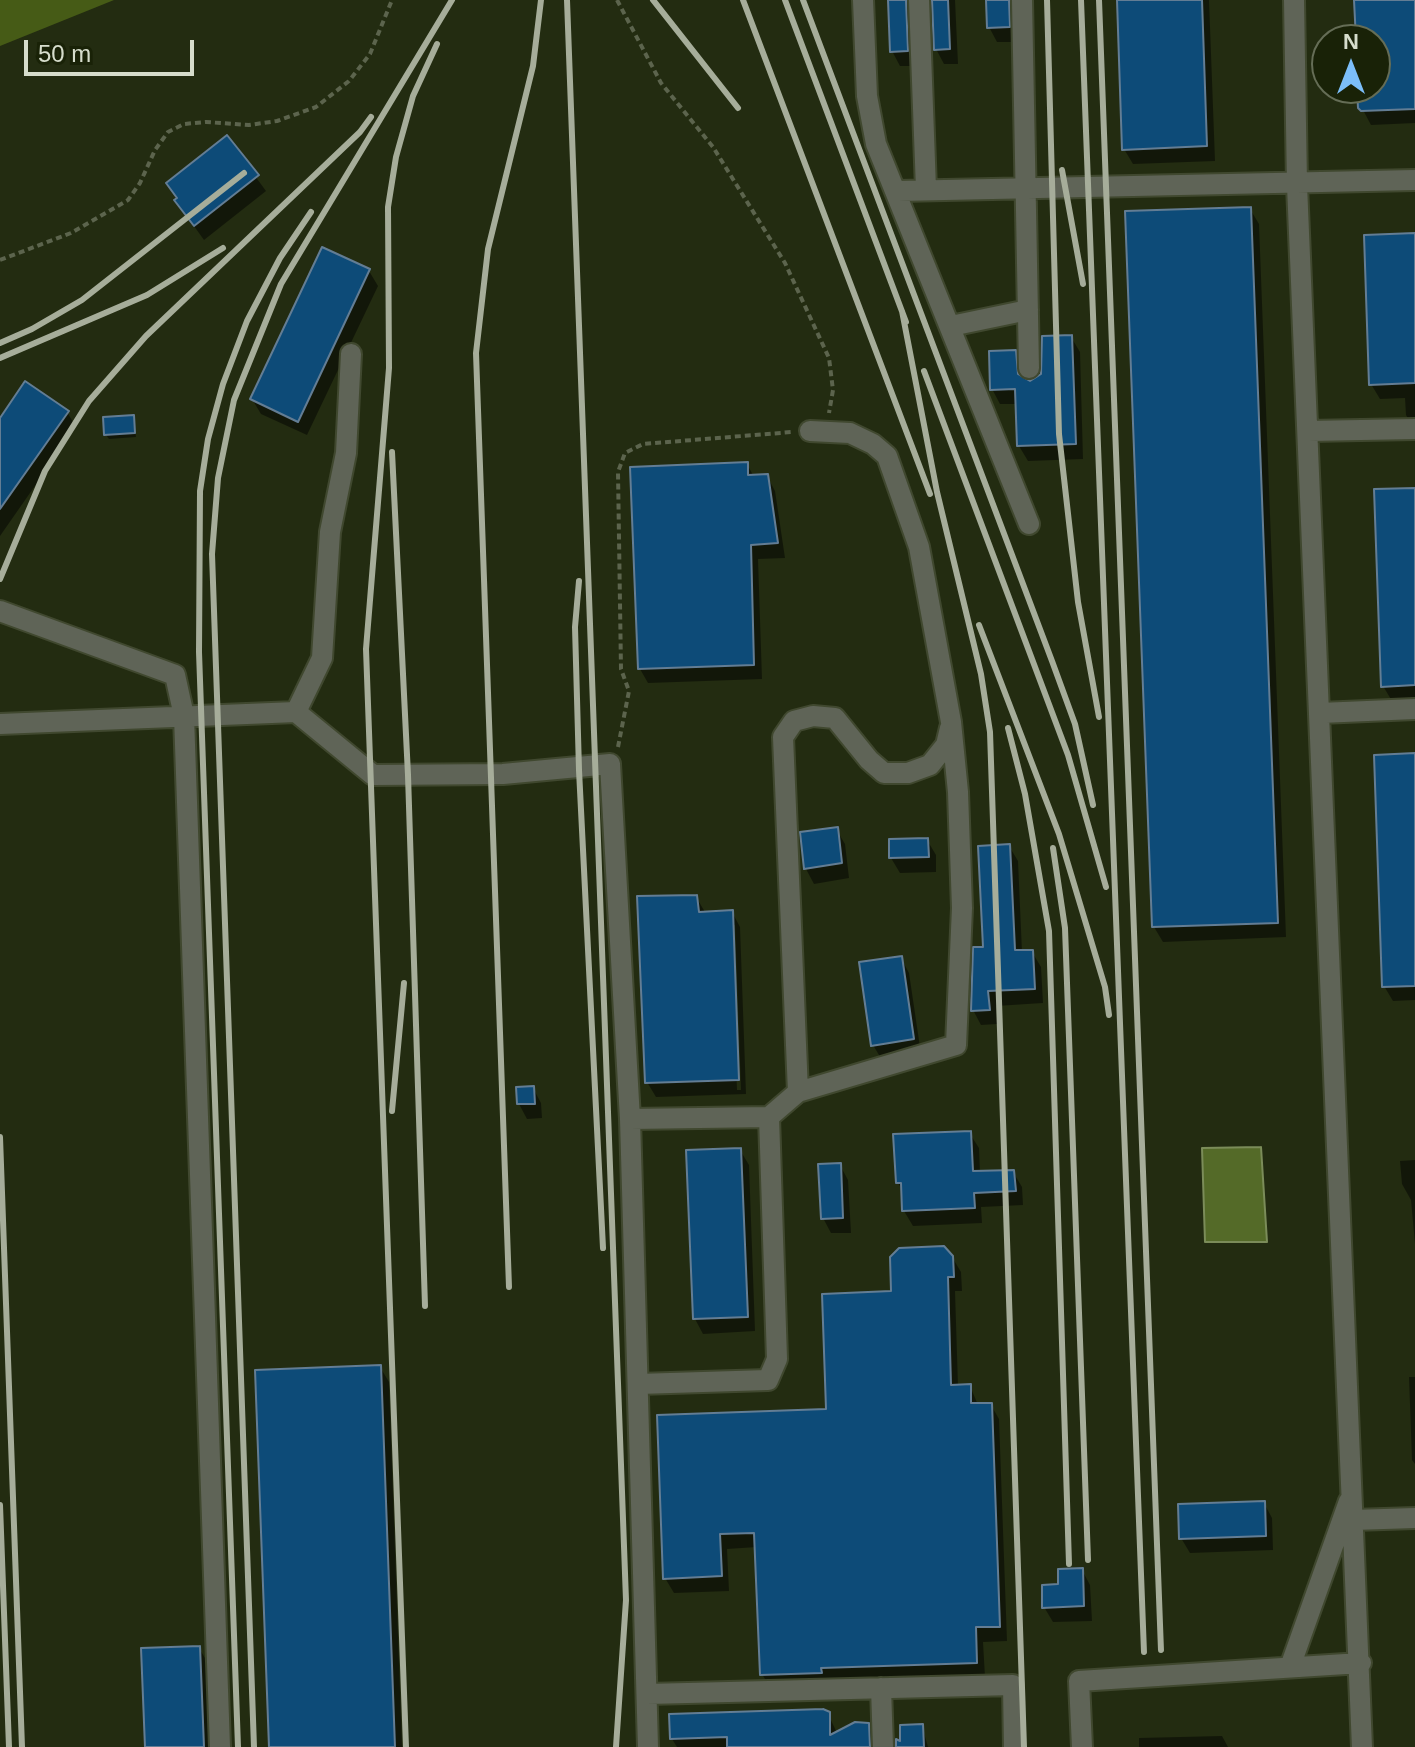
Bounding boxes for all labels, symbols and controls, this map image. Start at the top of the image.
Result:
scale bar [28,24,198,74]
north arrow [1311,24,1391,104]
text: N [1343,29,1359,54]
text: 50 m [38,40,91,67]

